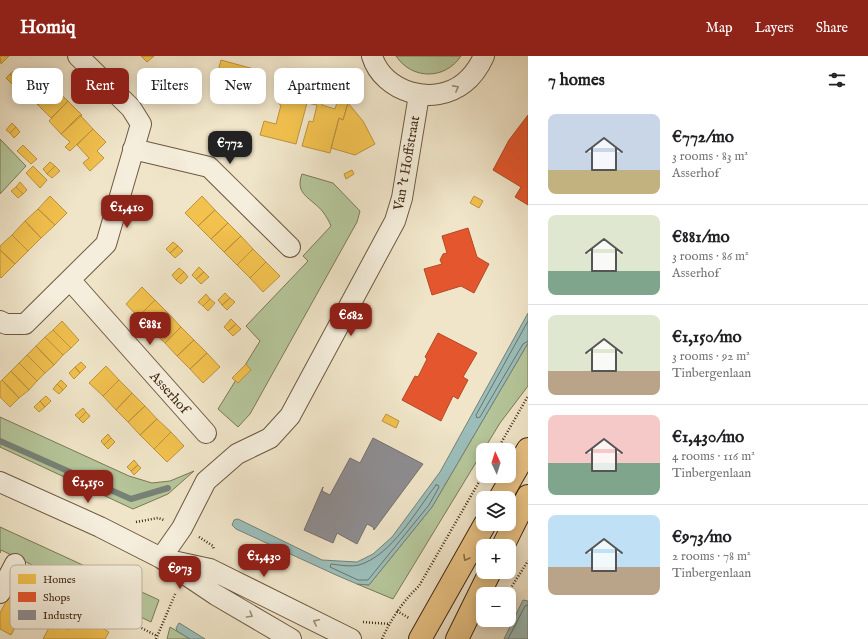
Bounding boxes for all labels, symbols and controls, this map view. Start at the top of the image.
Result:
text: Homiq [20,16,75,40]
text: Map [706,19,733,37]
text: Layers [755,19,794,37]
text: Share [816,19,848,37]
chip: Buy [12,68,63,104]
chip: Rent [71,68,129,104]
chip: Filters [137,68,202,104]
chip: New [210,68,266,104]
chip: Apartment [274,68,364,104]
icon: filters [826,69,848,91]
text: 7 homes [548,70,605,91]
one-way arrow [452,85,459,93]
street label: Van 't Hoffstraat [390,114,424,213]
text: €772/mo [672,127,734,148]
icon: home [580,130,628,178]
pin: €772 [206,131,254,165]
text: €772 [217,135,243,152]
text: 3 rooms · 83 m² [672,148,748,165]
text: Asserhof [672,165,719,182]
pin: €1,410 [94,195,160,229]
text: €1,410 [110,199,144,216]
text: €881/mo [672,227,730,248]
icon: home [580,231,628,279]
text: 3 rooms · 86 m² [672,248,749,265]
text: Asserhof [672,265,719,282]
pin: €682 [327,303,375,337]
text: €682 [339,307,363,324]
pin: €881 [126,312,174,346]
text: €881 [139,316,161,333]
text: €1,150/mo [672,327,742,348]
icon: home [580,331,628,379]
text: 3 rooms · 92 m² [672,348,750,365]
text: Tinbergenlaan [672,365,751,382]
street label: Asserhof [145,367,195,420]
text: €1,430/mo [672,427,744,448]
icon: home [580,431,628,479]
north arrow [476,443,516,483]
map controls [476,443,516,627]
text: 4 rooms · 116 m² [672,448,755,465]
text: Tinbergenlaan [672,465,751,482]
pin: €1,150 [55,470,121,504]
text: €1,150 [72,474,104,491]
button: layers [476,491,516,531]
text: €973/mo [672,527,732,548]
icon: home [580,531,628,579]
button: + [476,539,516,579]
pin: €1,430 [231,544,297,578]
text: €1,430 [247,548,281,565]
text: 2 rooms · 78 m² [672,548,751,565]
one-way arrow [464,554,471,561]
pin: €973 [156,556,204,590]
text: €973 [168,560,192,577]
legend [10,565,142,629]
text: Tinbergenlaan [672,565,751,582]
text: Homes [43,573,76,587]
button: − [476,587,516,627]
text: Shops [43,591,70,605]
text: Industry [43,609,83,623]
one-way arrow [246,610,253,617]
one-way arrow [313,619,321,627]

